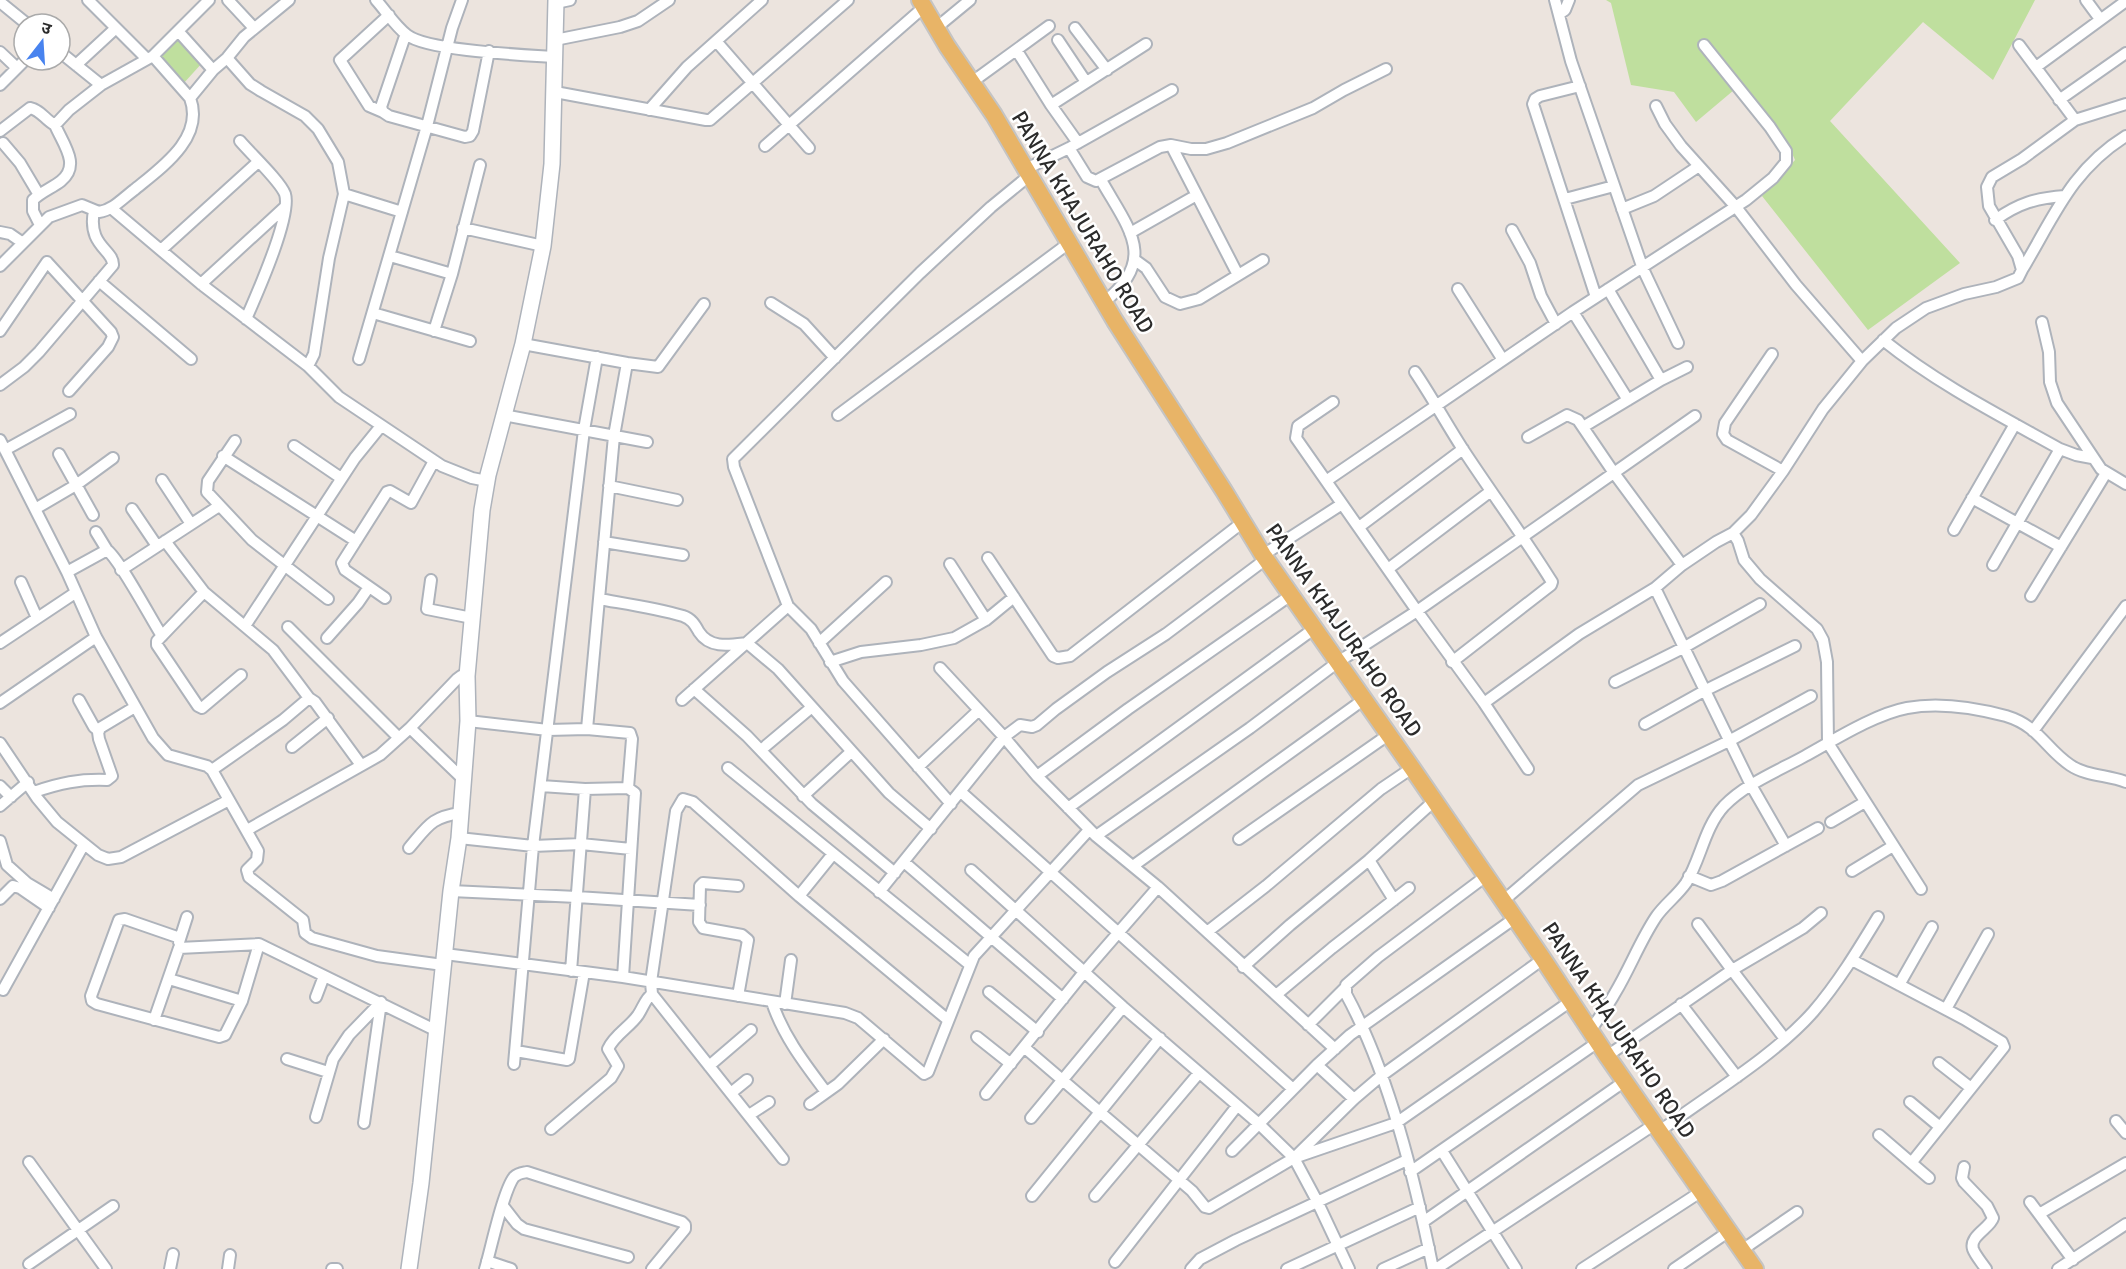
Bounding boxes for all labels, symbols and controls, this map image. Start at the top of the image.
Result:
north arrow [12,12,72,72]
text: उ [39,18,54,40]
street label: PANNA KHAJURAHO ROAD [1006,106,1160,338]
street label: PANNA KHAJURAHO ROAD [1260,518,1428,742]
street label: PANNA KHAJURAHO ROAD [1537,917,1701,1143]

